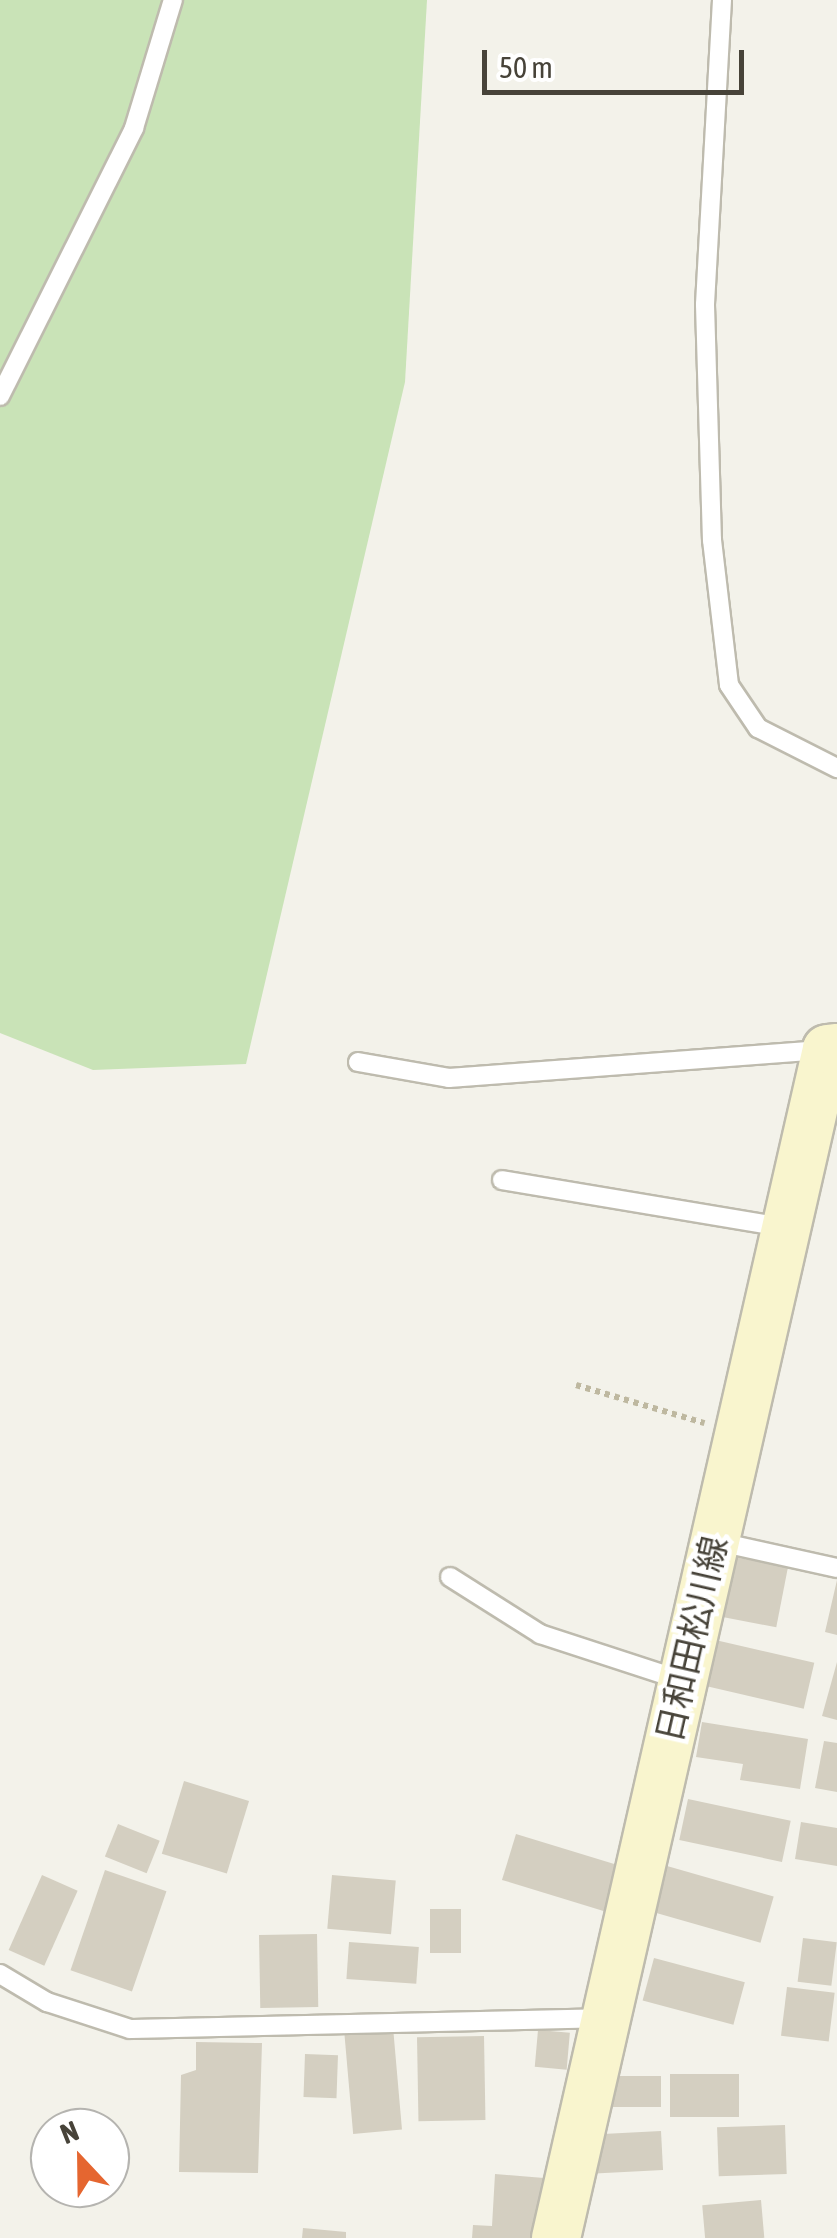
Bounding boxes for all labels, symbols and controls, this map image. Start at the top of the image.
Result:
scale bar [487,30,750,92]
text: 50 m [499,50,553,84]
street label: 日和田松川線 [647,1532,735,1746]
north arrow [30,2108,130,2208]
text: N [56,2114,83,2150]

